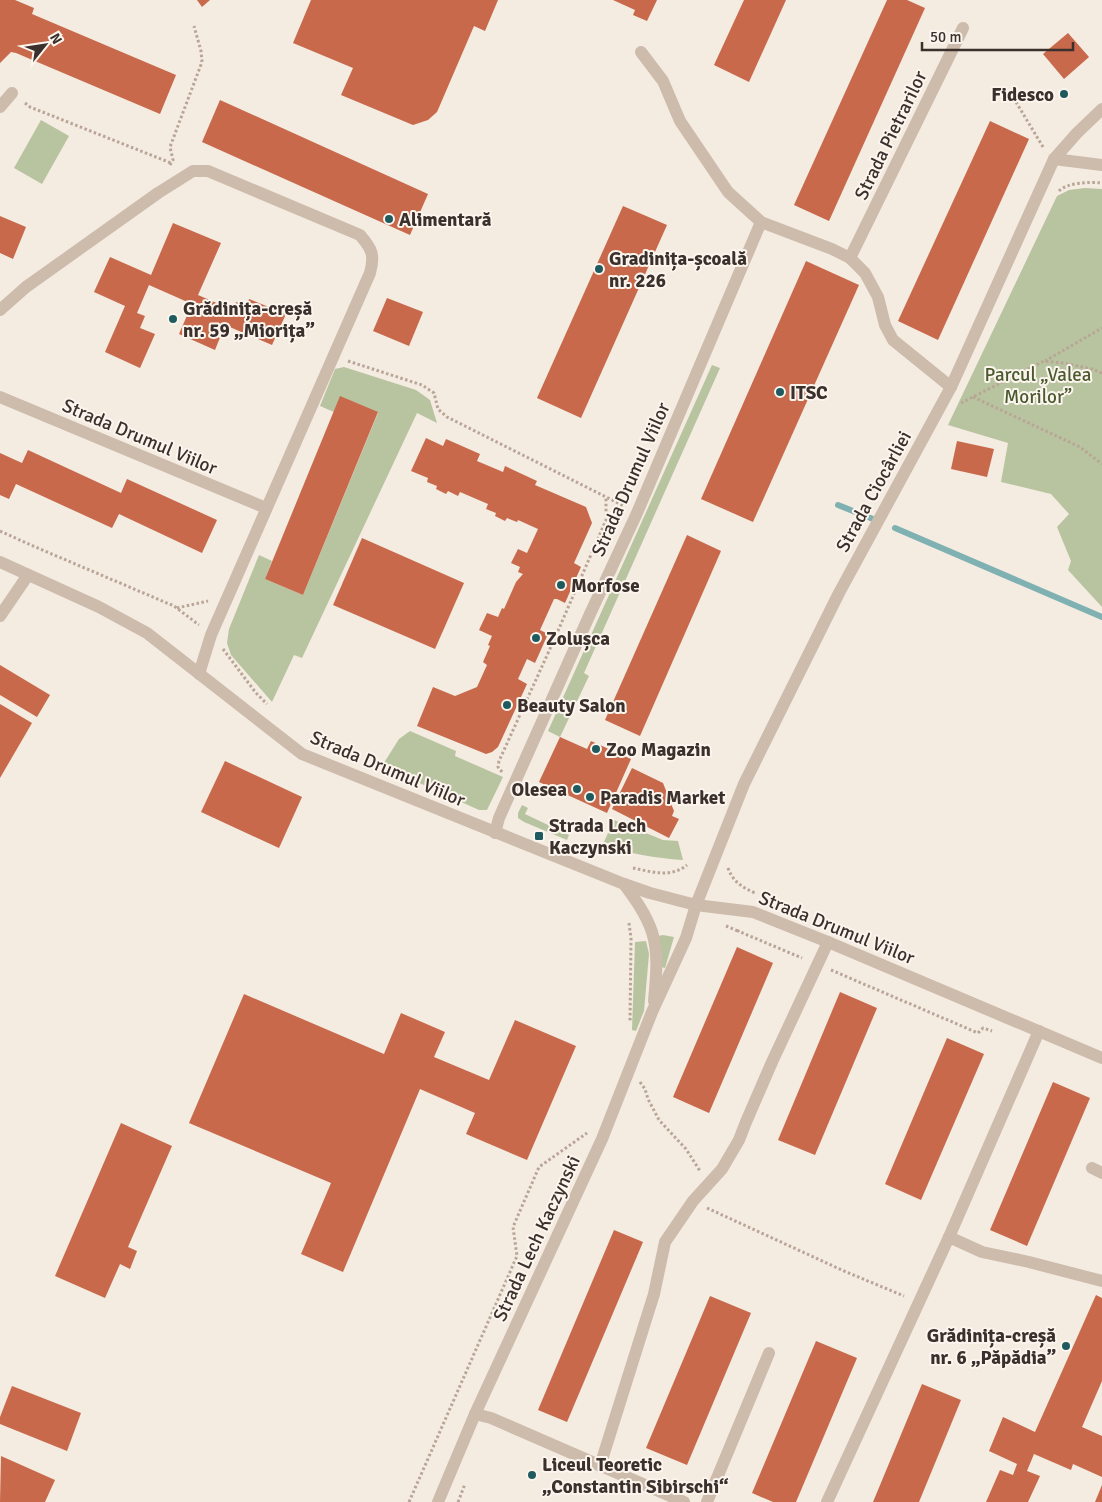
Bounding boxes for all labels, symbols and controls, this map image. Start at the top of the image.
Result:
north arrow [20,20,70,70]
scale bar [922,20,1073,52]
text: 50 m [930,28,961,46]
text: N [46,30,66,47]
street label: Strada Pietrarilor [849,67,933,204]
place label: Fidesco [991,83,1054,107]
marker: Fidesco [1058,88,1070,100]
place label: Alimentară [399,208,492,232]
marker: Alimentară [383,213,395,225]
place label: Gradinița-școală nr. 226 [609,247,747,293]
marker: Gradinița-școală nr. 226 [593,263,605,275]
place label: Grădinița-creșă nr. 59 „Miorița” [183,297,315,343]
marker: Grădinița-creșă nr. 59 „Miorița” [167,313,179,325]
park label: Parcul „Valea Morilor” [985,363,1091,409]
place label: ITSC [790,381,828,405]
marker: ITSC [774,386,786,398]
street label: Strada Drumul Viilor [59,393,221,480]
street label: Strada Drumul Viilor [586,399,676,560]
street label: Strada Ciocârliei [831,427,917,556]
place label: Morfose [571,574,640,598]
marker: Morfose [555,579,567,591]
place label: Zolușca [546,627,610,651]
marker: Zolușca [530,632,542,644]
place label: Beauty Salon [517,694,626,718]
marker: Beauty Salon [501,699,513,711]
street label: Strada Drumul Viilor [307,725,469,812]
place label: Zoo Magazin [606,738,711,762]
marker: Zoo Magazin [590,743,602,755]
place label: Olesea [512,778,567,802]
marker: Olesea [571,783,583,795]
place label: Paradis Market [600,786,725,810]
marker: Paradis Market [584,791,596,803]
place label: Strada Lech Kaczynski [549,814,646,860]
marker: Strada Lech Kaczynski [533,830,545,842]
street label: Strada Drumul Viilor [755,886,918,970]
street label: Strada Lech Kaczynski [488,1152,586,1325]
place label: Grădinița-creșă nr. 6 „Păpădia” [927,1324,1056,1370]
marker: Grădinița-creșă nr. 6 „Păpădia” [1060,1340,1072,1352]
place label: Liceul Teoretic „Constantin Sibirschi“ [542,1453,729,1499]
marker: Liceul Teoretic „Constantin Sibirschi“ [526,1469,538,1481]

